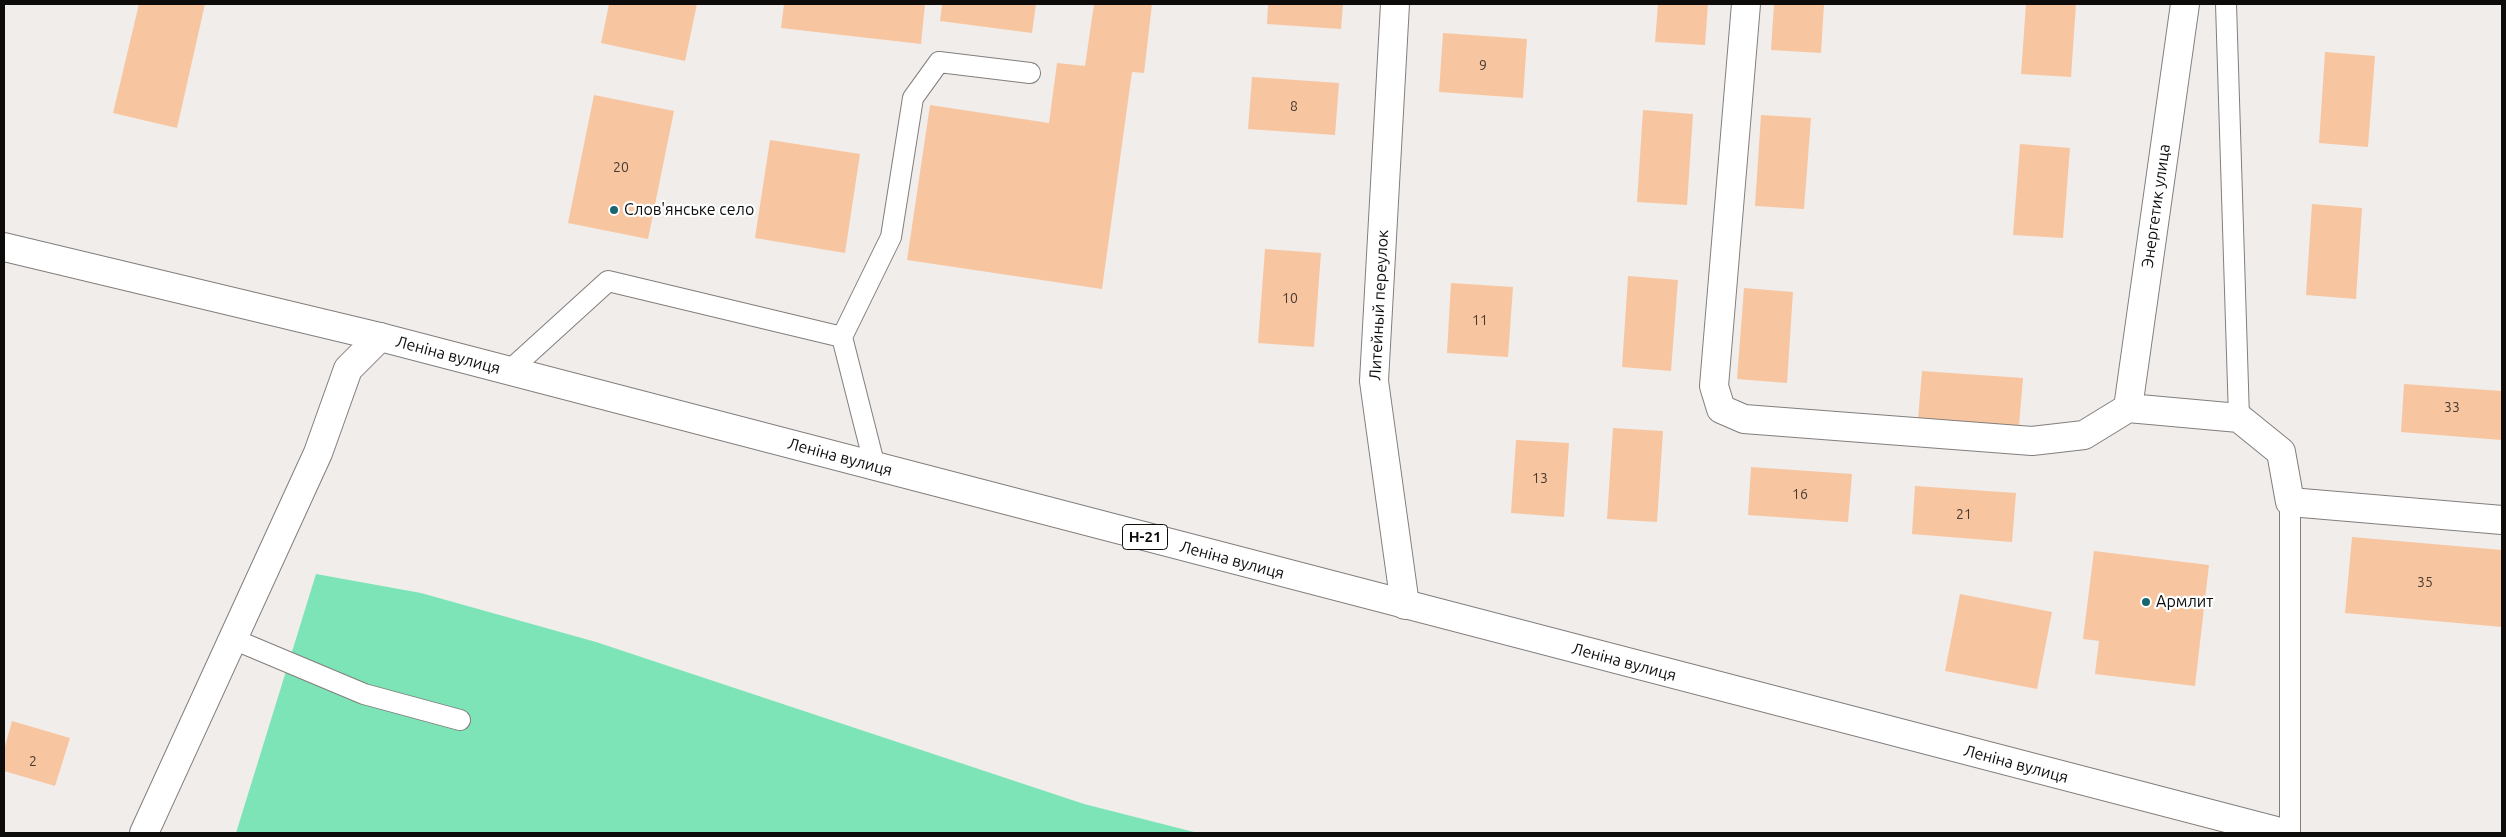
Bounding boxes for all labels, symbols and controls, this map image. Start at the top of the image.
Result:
house number: 9 [1479,57,1487,73]
house number: 8 [1290,98,1298,114]
street label: Энергетик улица [2138,143,2174,269]
house number: 20 [613,159,629,175]
place label: Слов'янське село [624,200,754,220]
marker: Слов'янське село [608,204,620,216]
street label: Литейный переулок [1365,229,1393,381]
house number: 10 [1282,290,1298,306]
house number: 11 [1472,312,1488,328]
street label: Леніна вулиця [394,332,502,378]
house number: 33 [2444,399,2460,415]
street label: Леніна вулиця [786,434,894,480]
house number: 13 [1532,470,1548,486]
house number: 16 [1792,486,1808,502]
house number: 21 [1956,506,1972,522]
road number: Н-21 [1122,524,1168,550]
street label: Леніна вулиця [1178,537,1286,583]
house number: 35 [2417,574,2433,590]
place label: Армлит [2156,592,2213,612]
marker: Армлит [2140,596,2152,608]
street label: Леніна вулиця [1570,639,1678,685]
street label: Леніна вулиця [1962,741,2070,787]
house number: 2 [29,753,37,769]

